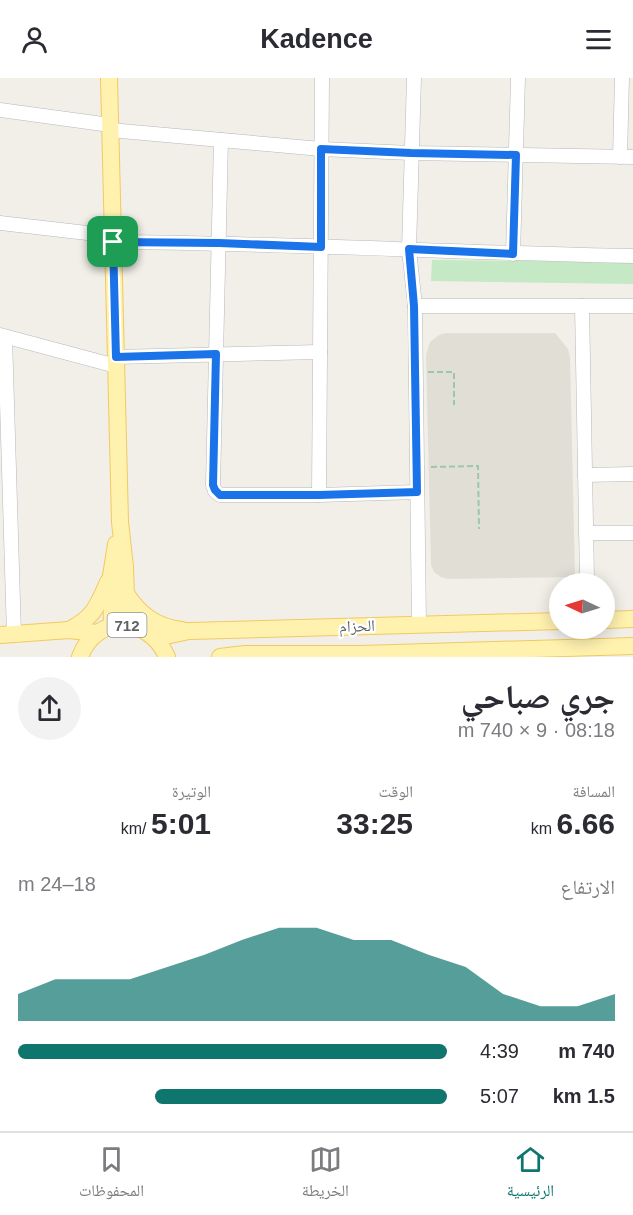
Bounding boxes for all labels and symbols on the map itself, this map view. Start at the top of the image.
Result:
pin [87,216,138,267]
north arrow [549,573,615,639]
road number: 712 [108,613,146,637]
street label: الحزام [339,617,375,637]

